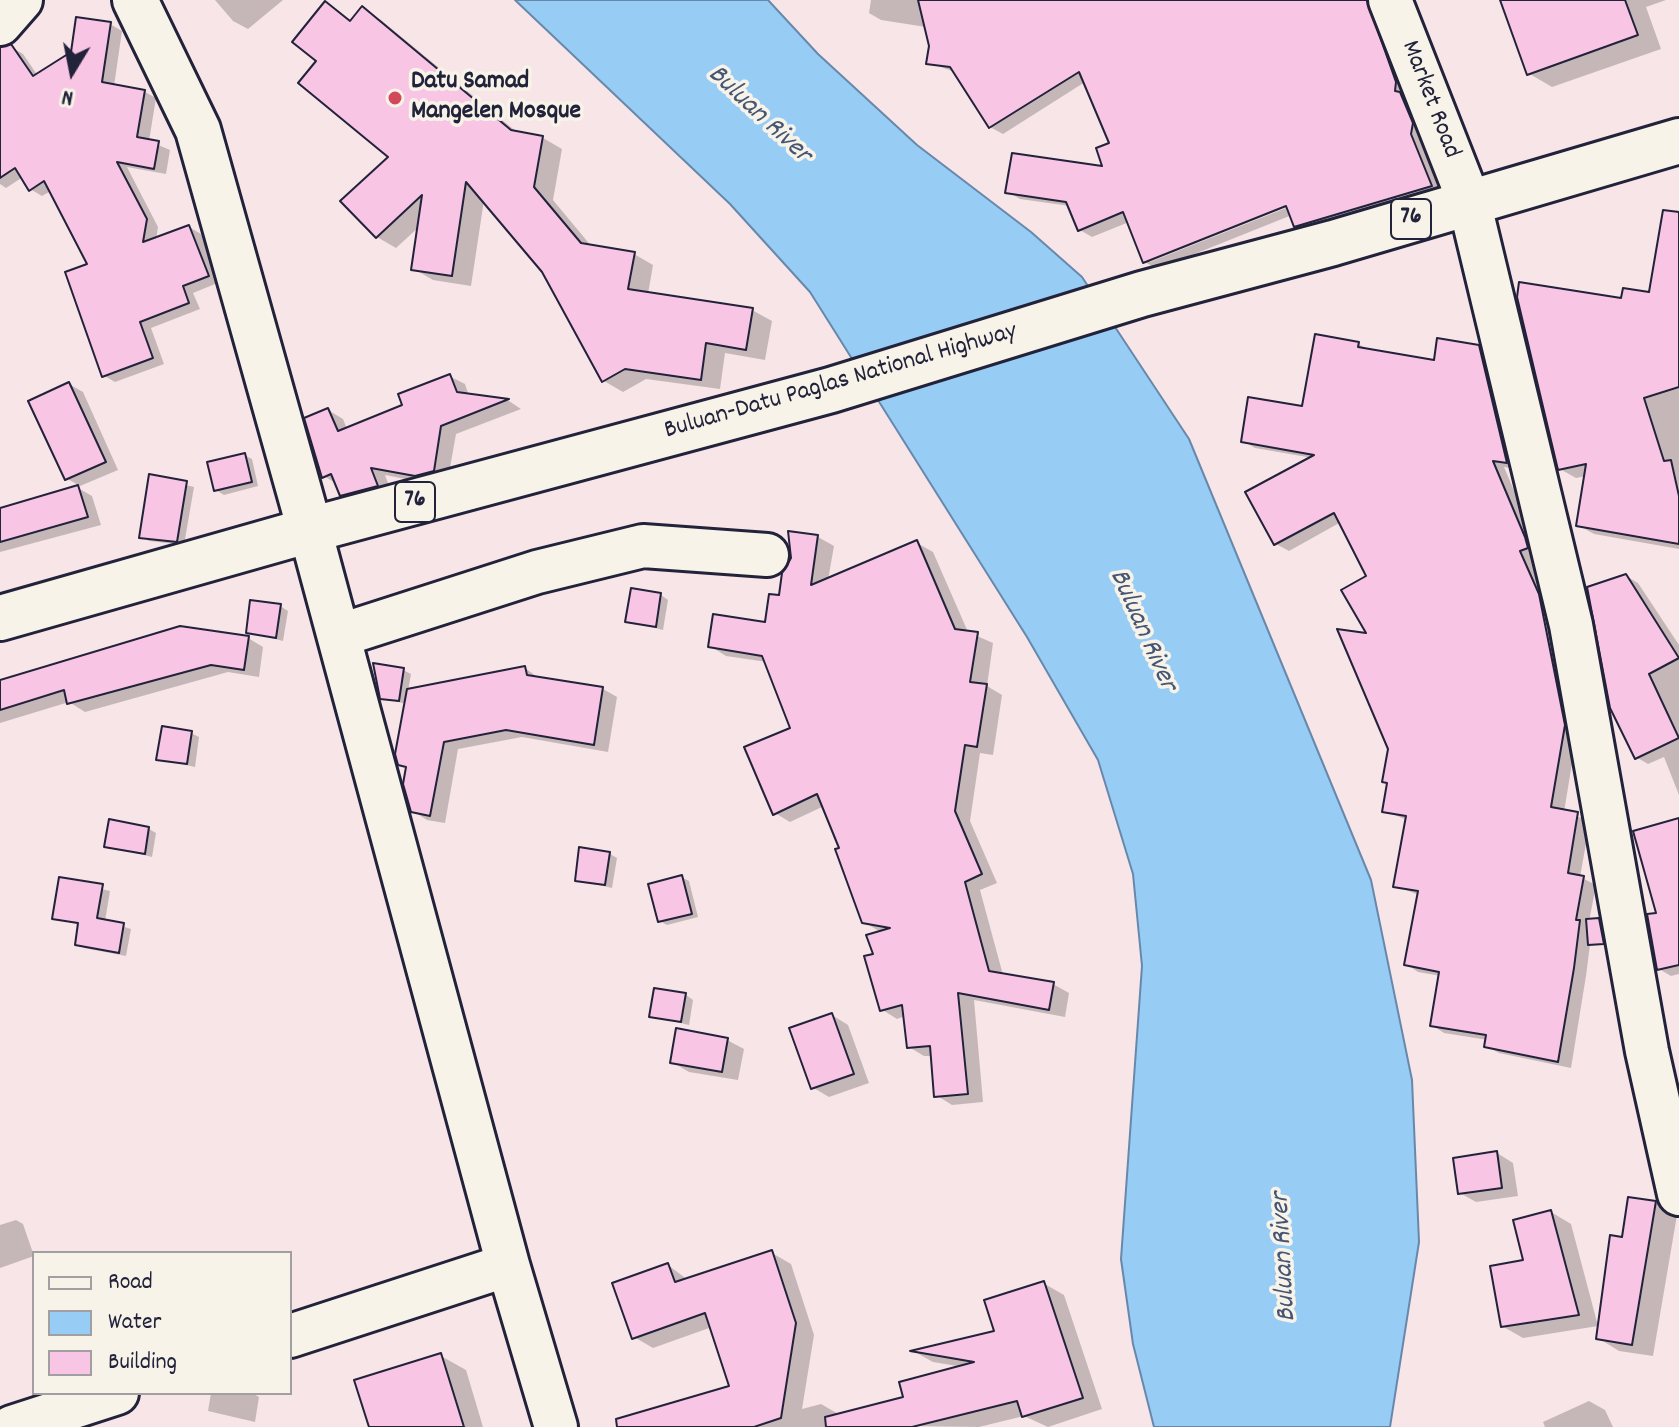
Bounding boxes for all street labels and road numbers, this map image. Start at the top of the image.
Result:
street label: Market Road [1392,37,1466,163]
road number: 76 [1391,199,1431,239]
street label: Buluan-Datu Paglas National Highway [661,318,1021,448]
road number: 76 [395,482,435,522]

